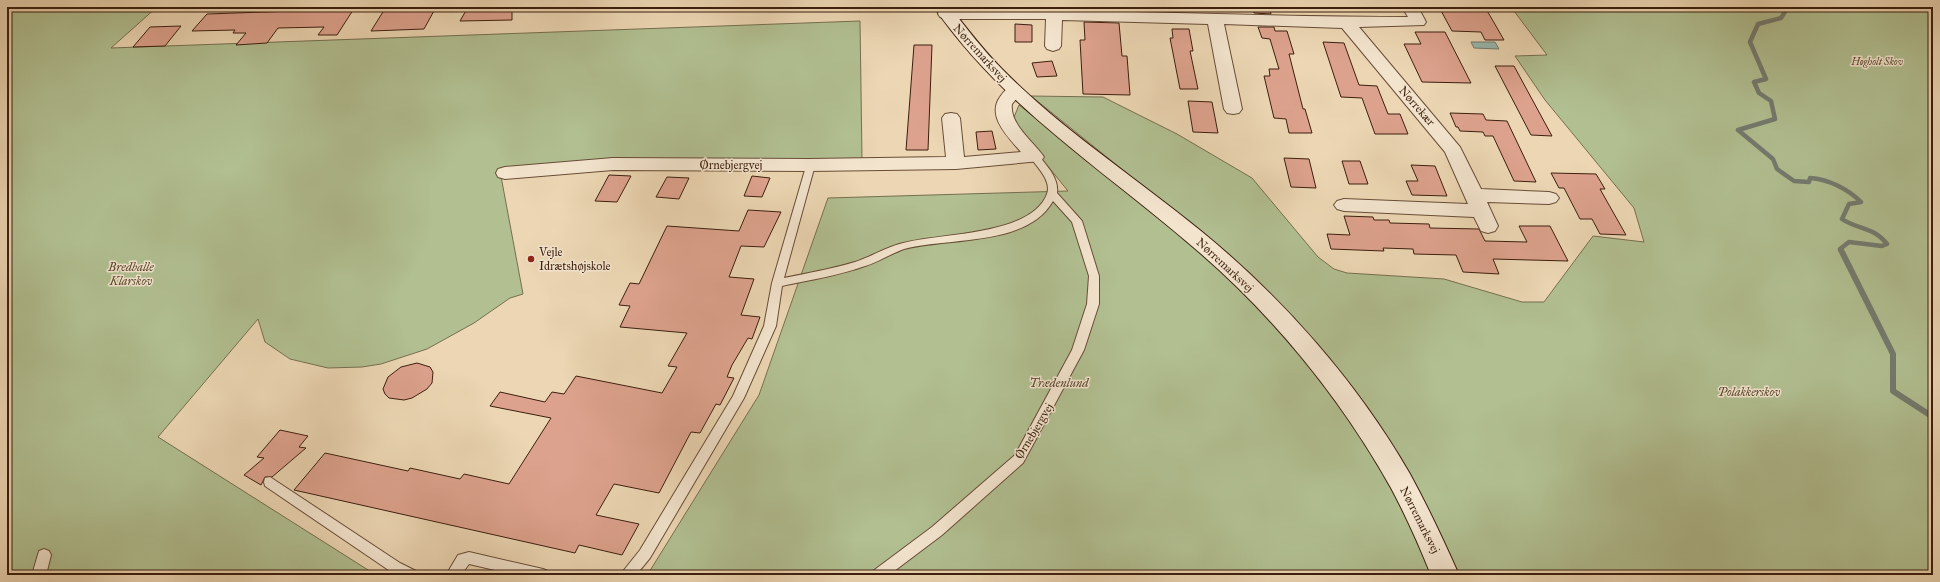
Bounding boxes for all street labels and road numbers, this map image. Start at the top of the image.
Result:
street label: Nørremarksvej [950,21,1010,85]
street label: Nørrekær [1396,83,1438,129]
street label: Ørnebjergvej [700,158,762,173]
street label: Nørremarksvej [1194,235,1257,295]
street label: Ørnebjergvej [1012,400,1057,462]
street label: Nørremarksvej [1397,484,1443,556]

